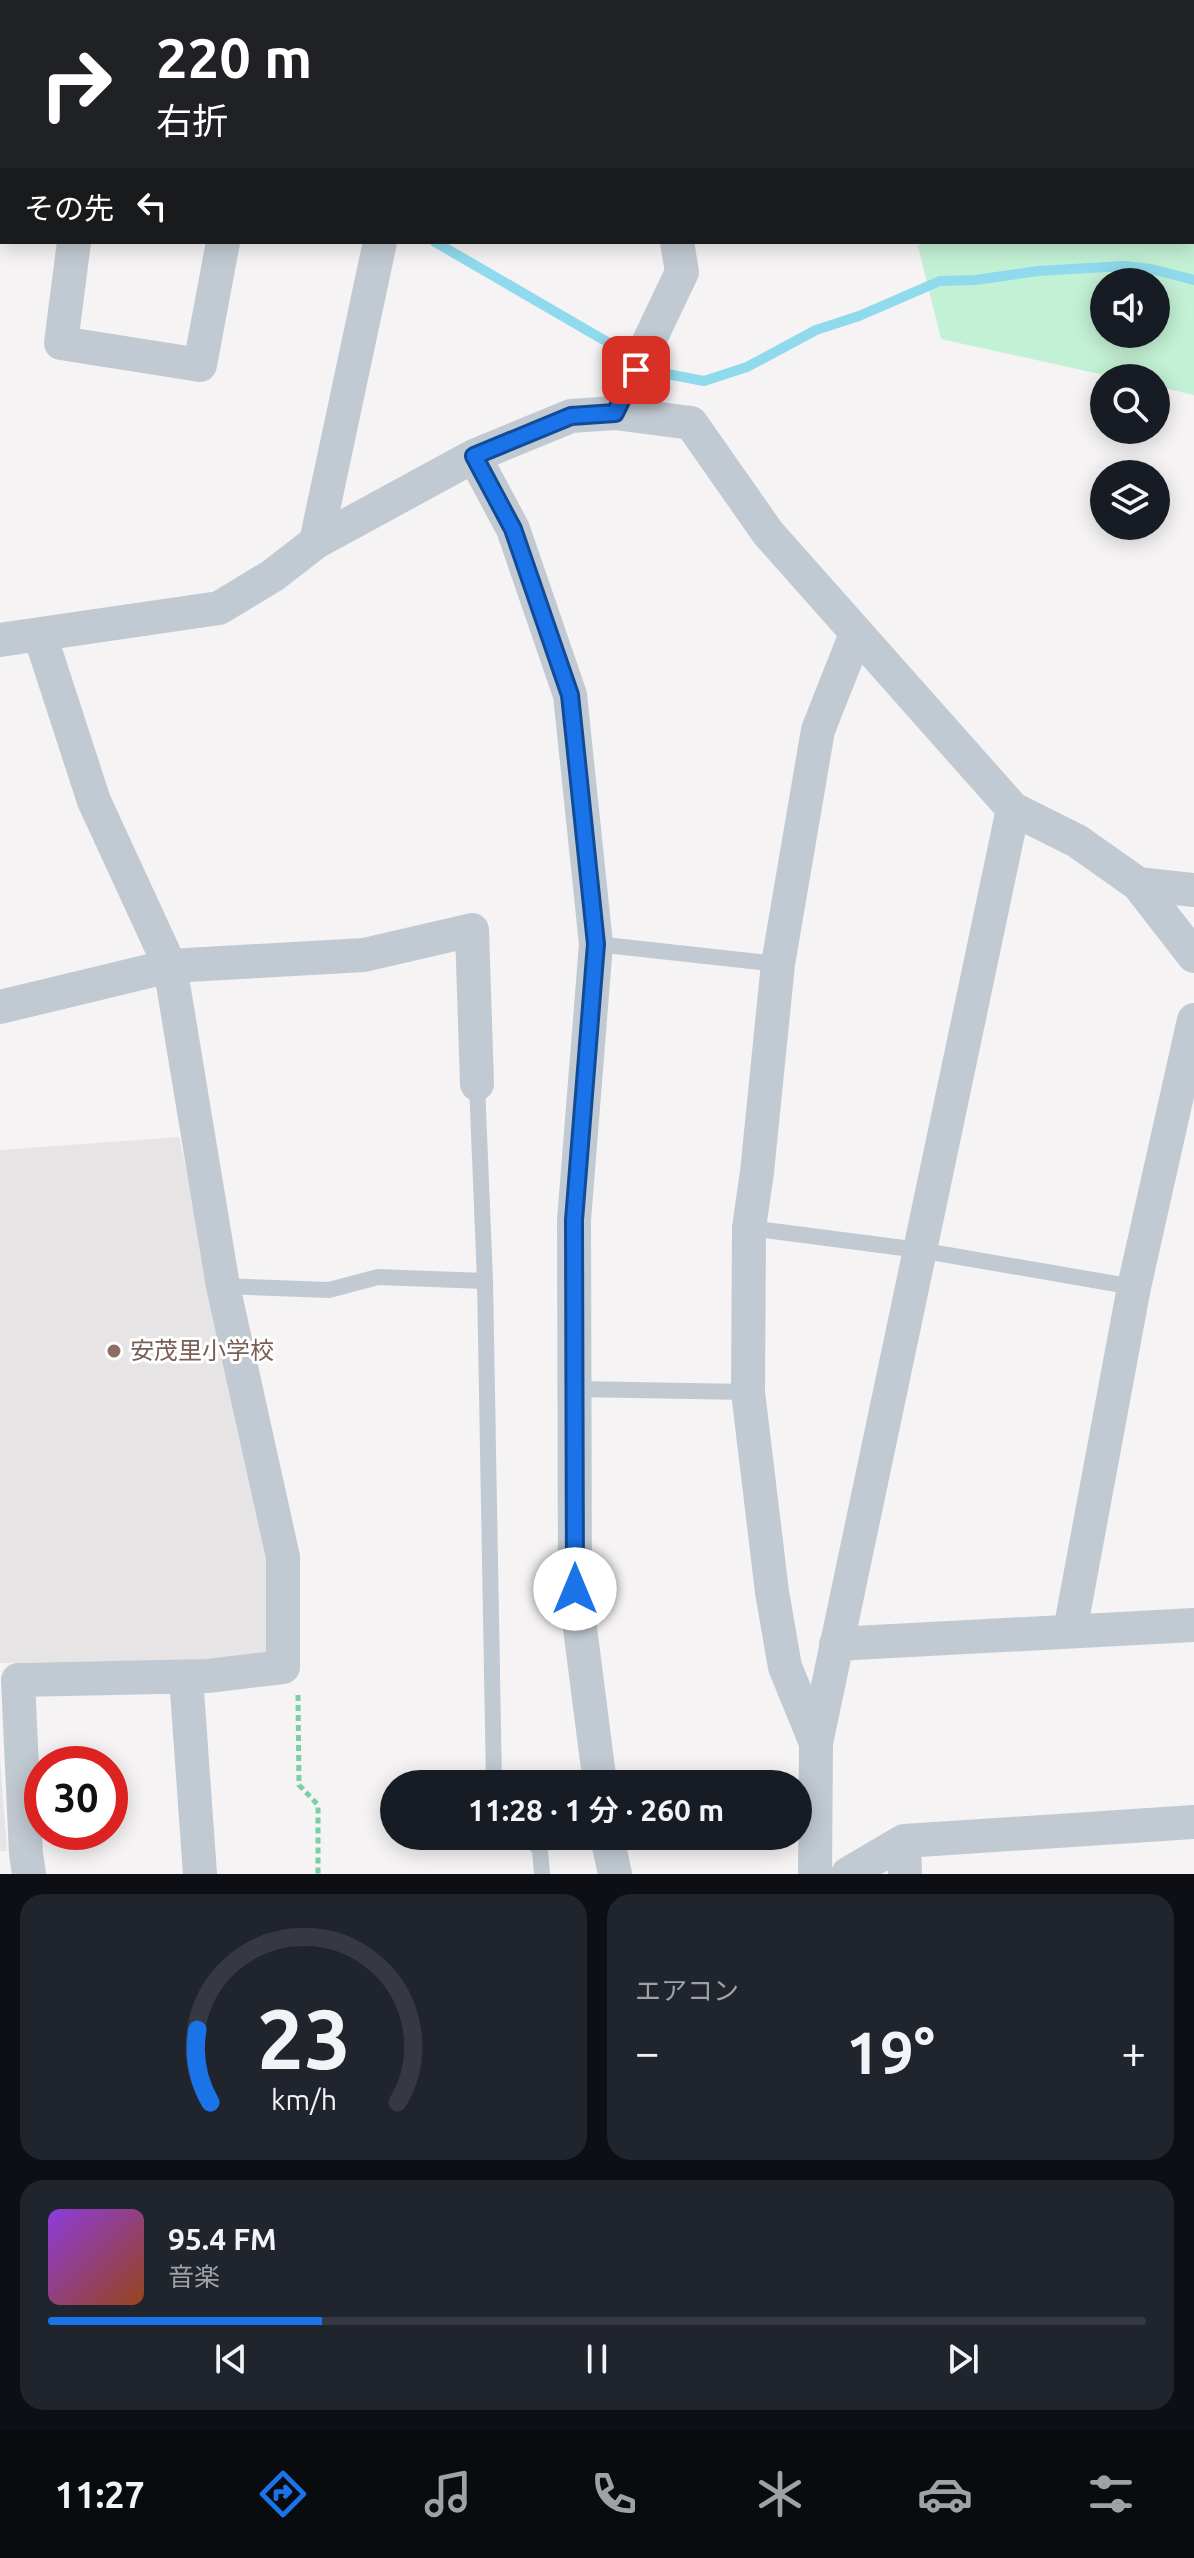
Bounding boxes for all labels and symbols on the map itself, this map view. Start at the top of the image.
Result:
pin [602,336,670,404]
place label: 安茂里小学校 [130,1337,274,1364]
marker: 安茂里小学校 [105,1342,123,1360]
position arrow [533,1547,617,1631]
speed limit sign: 30 [24,1746,128,1850]

